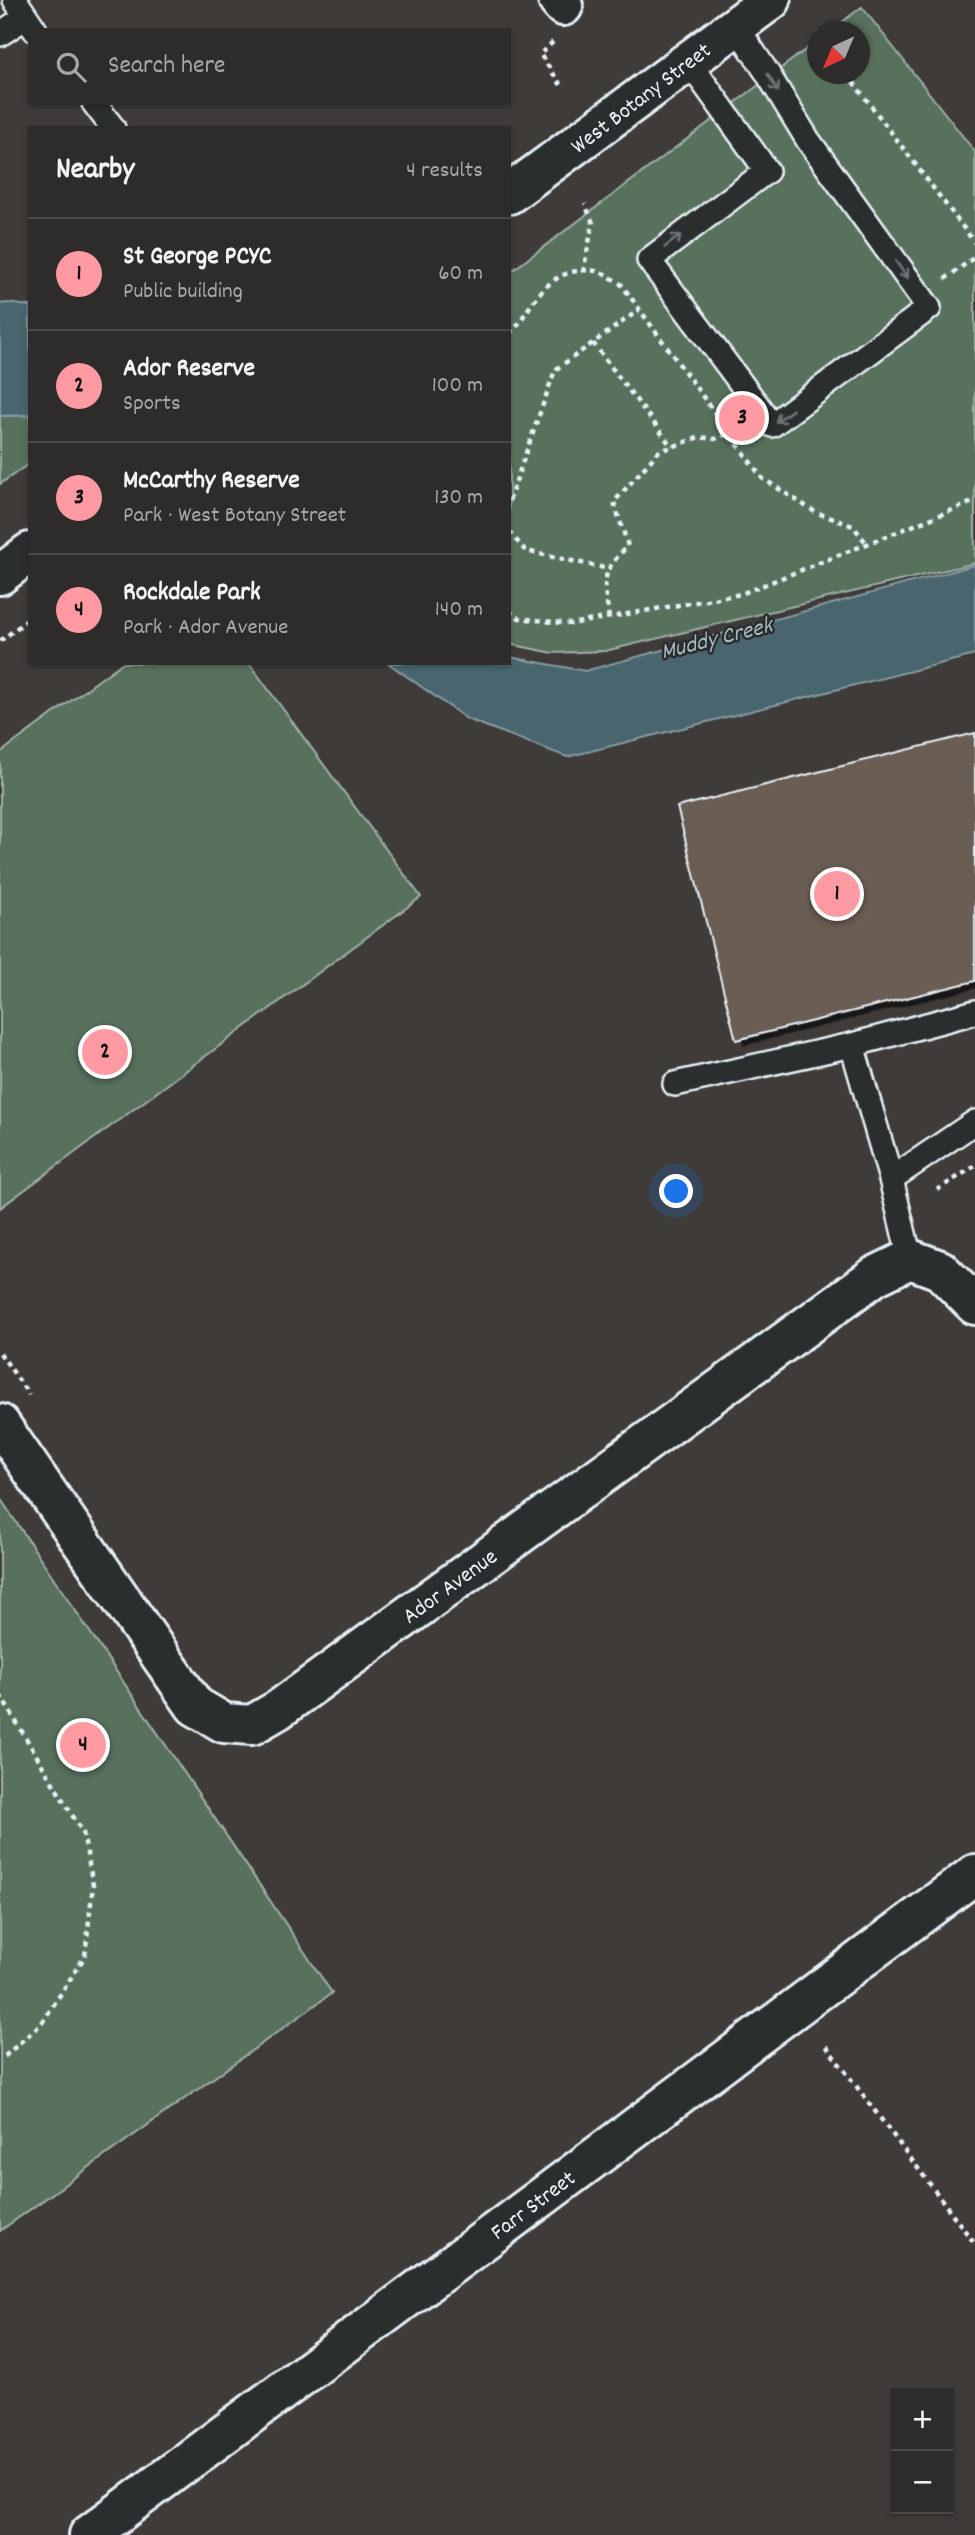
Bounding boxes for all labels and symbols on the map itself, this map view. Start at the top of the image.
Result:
north arrow [807,21,870,84]
street label: West Botany Street [565,36,719,164]
one-way arrow [766,73,780,93]
one-way arrow [663,234,682,249]
one-way arrow [895,260,909,279]
pin: 3 [719,392,765,444]
one-way arrow [775,409,794,423]
water label: Muddy Creek [657,609,778,670]
pin: 1 [814,868,860,920]
pin: 2 [82,1026,128,1078]
your location [659,1174,693,1208]
street label: Ador Avenue [397,1542,505,1634]
pin: 4 [60,1719,106,1771]
street label: Farr Street [485,2164,584,2250]

